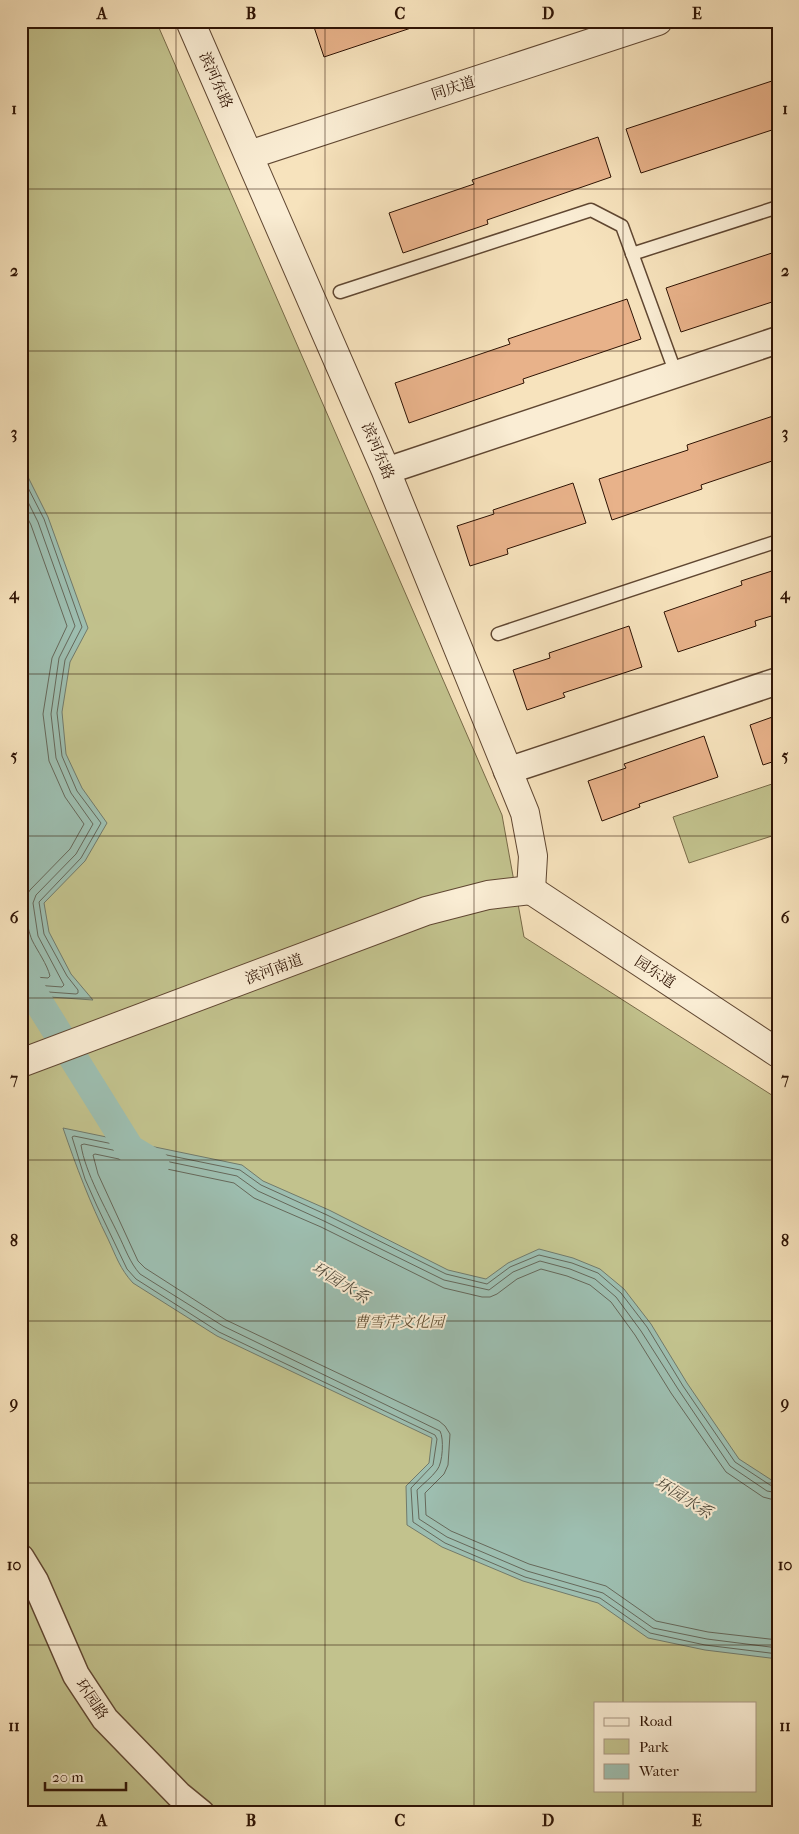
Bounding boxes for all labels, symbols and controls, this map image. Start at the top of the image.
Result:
text: A [96,4,108,23]
text: B [246,4,256,23]
text: C [395,4,406,23]
text: D [542,4,554,23]
text: E [692,4,702,23]
street label: 滨河东路 [196,49,236,111]
street label: 同庆道 [429,72,477,104]
text: 1 [11,99,17,118]
text: 1 [782,99,788,118]
text: 2 [10,261,18,280]
text: 2 [781,261,789,280]
street label: 滨河东路 [358,420,398,482]
text: 3 [11,423,17,443]
text: 3 [782,423,788,443]
text: 4 [8,584,20,604]
text: 4 [779,584,791,604]
text: 5 [11,746,18,765]
text: 5 [782,746,789,765]
text: 6 [10,908,19,927]
text: 6 [781,908,790,927]
street label: 滨河南道 [243,950,305,988]
street label: 园东道 [631,952,679,992]
text: 7 [9,1069,18,1088]
text: 7 [780,1069,789,1088]
text: 8 [10,1231,18,1250]
text: 8 [781,1231,789,1250]
water label: 环园水系 [309,1257,375,1308]
park label: 曹雪芹文化园 [354,1313,446,1331]
text: 9 [9,1393,18,1413]
text: 9 [780,1393,789,1413]
water label: 环园水系 [652,1472,718,1523]
text: 10 [7,1555,21,1574]
text: 10 [778,1555,792,1574]
street label: 环园路 [72,1675,112,1723]
legend [594,1702,756,1792]
text: Road [639,1712,673,1730]
text: 11 [8,1716,20,1735]
text: 11 [779,1716,791,1735]
text: Park [639,1738,669,1756]
scale bar [45,1759,126,1791]
text: Water [638,1762,679,1780]
text: 20 m [52,1768,84,1786]
text: A [96,1811,108,1830]
text: B [246,1811,256,1830]
text: C [395,1811,406,1830]
text: D [542,1811,554,1830]
text: E [692,1811,702,1830]

